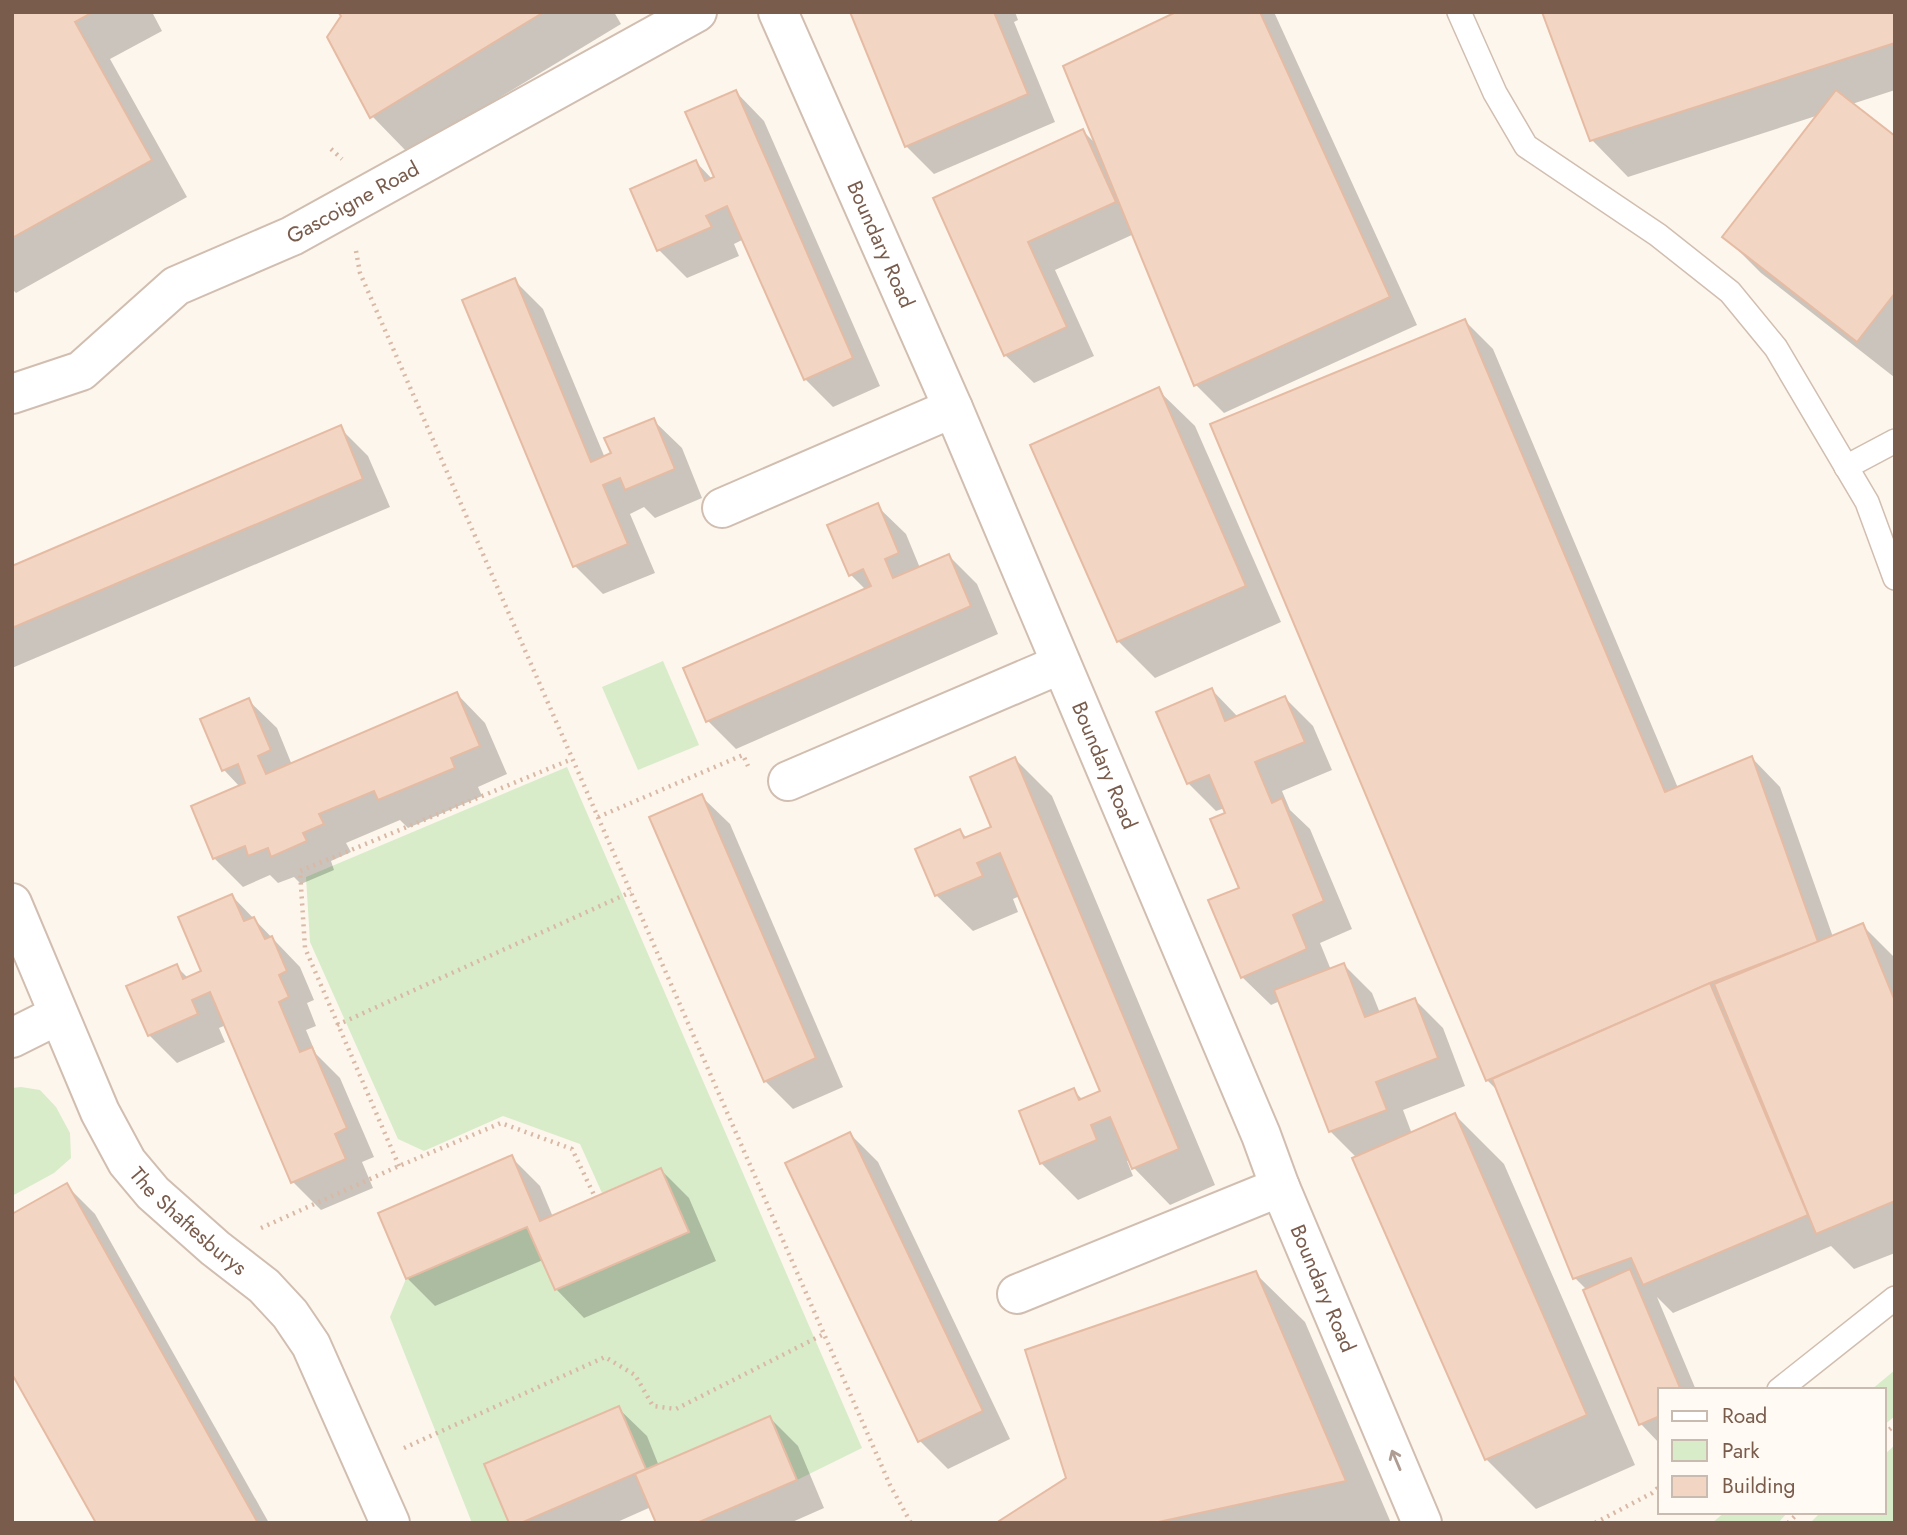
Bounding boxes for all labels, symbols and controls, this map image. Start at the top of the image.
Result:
street label: Gascoigne Road [281,154,425,251]
street label: Boundary Road [839,176,922,313]
street label: Boundary Road [1064,697,1145,834]
street label: The Shaftesburys [122,1161,253,1282]
street label: Boundary Road [1283,1220,1363,1357]
legend [1658,1388,1886,1514]
text: Road [1722,1401,1767,1431]
text: Park [1722,1436,1760,1466]
one-way arrow [1388,1450,1401,1471]
text: Building [1722,1471,1795,1501]

